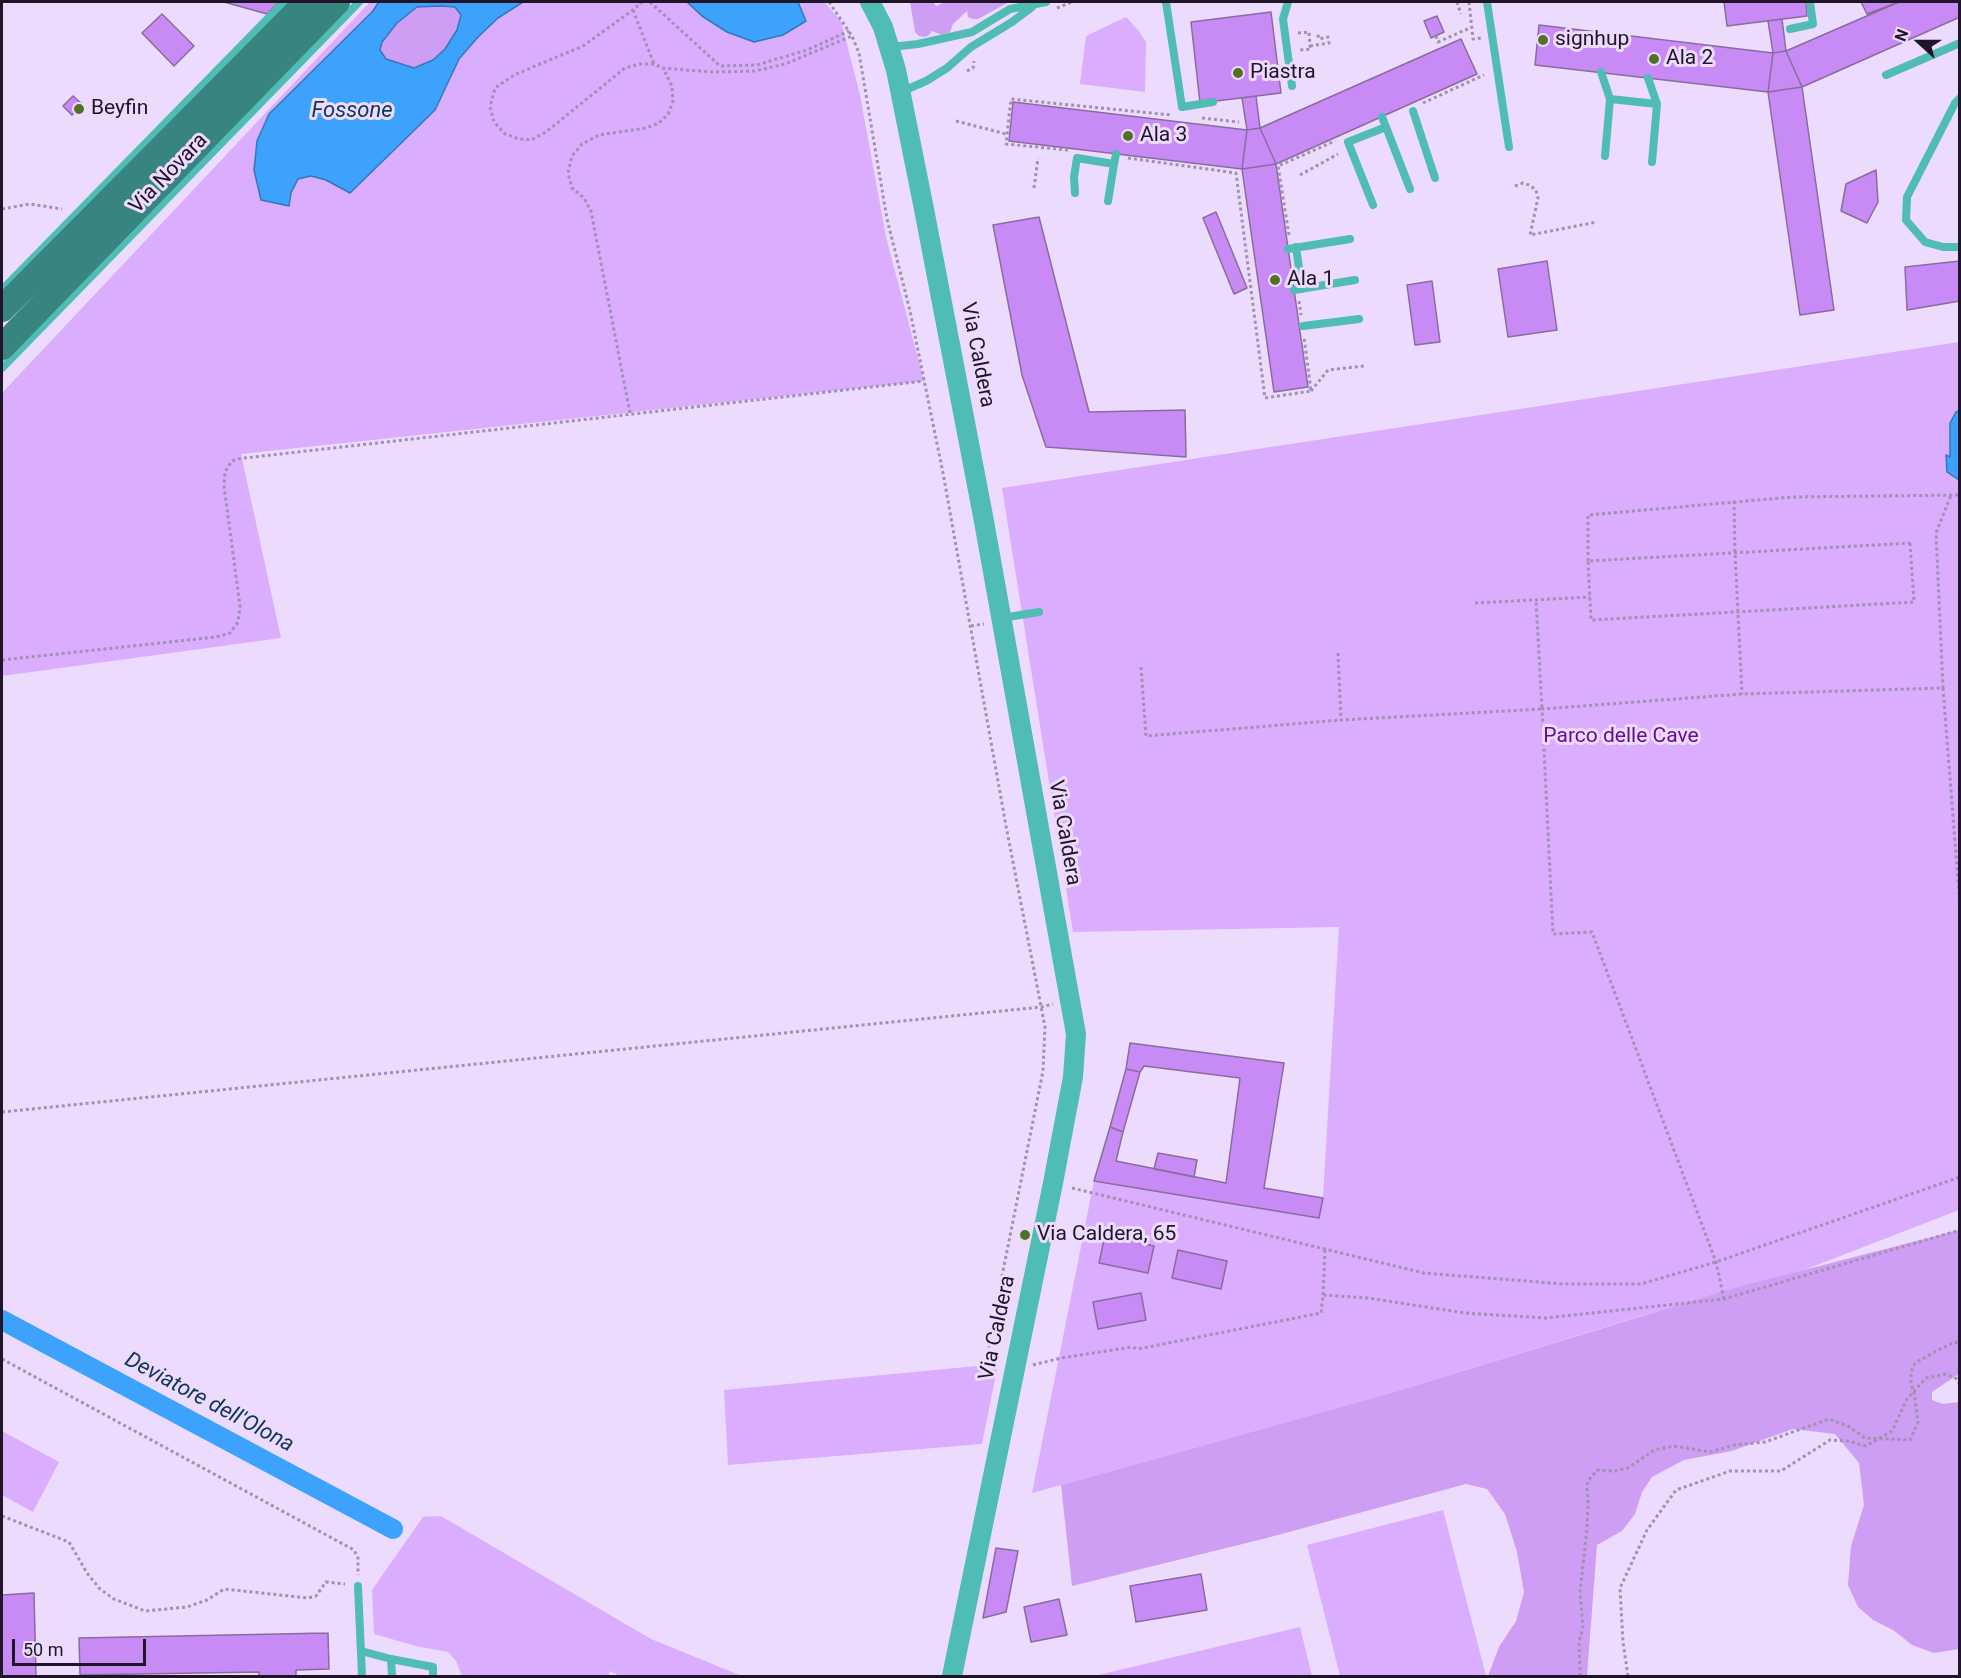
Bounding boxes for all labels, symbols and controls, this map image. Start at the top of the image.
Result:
north arrow [1889,12,1949,72]
place label: signhup [1555,27,1629,53]
text: N [1891,27,1913,44]
marker: signhup [1536,33,1550,47]
place label: Ala 2 [1666,46,1713,72]
marker: Ala 2 [1647,52,1661,66]
place label: Piastra [1250,60,1316,86]
marker: Piastra [1231,66,1245,80]
place label: Beyfin [91,96,148,122]
water label: Fossone [311,98,393,124]
marker: Beyfin [72,102,86,116]
place label: Ala 3 [1140,123,1187,149]
street label: Via Novara [125,129,213,219]
marker: Ala 3 [1121,129,1135,143]
place label: Ala 1 [1287,267,1334,293]
marker: Ala 1 [1268,273,1282,287]
street label: Via Caldera [954,300,1000,410]
park label: Parco delle Cave [1543,724,1699,750]
street label: Via Caldera [1042,778,1086,888]
place label: Via Caldera, 65 [1037,1222,1176,1248]
marker: Via Caldera, 65 [1018,1228,1032,1242]
street label: Via Caldera [975,1273,1021,1383]
water label: Deviatore dell'Olona [120,1347,298,1459]
scale bar [15,1627,148,1665]
text: 50 m [23,1639,63,1660]

